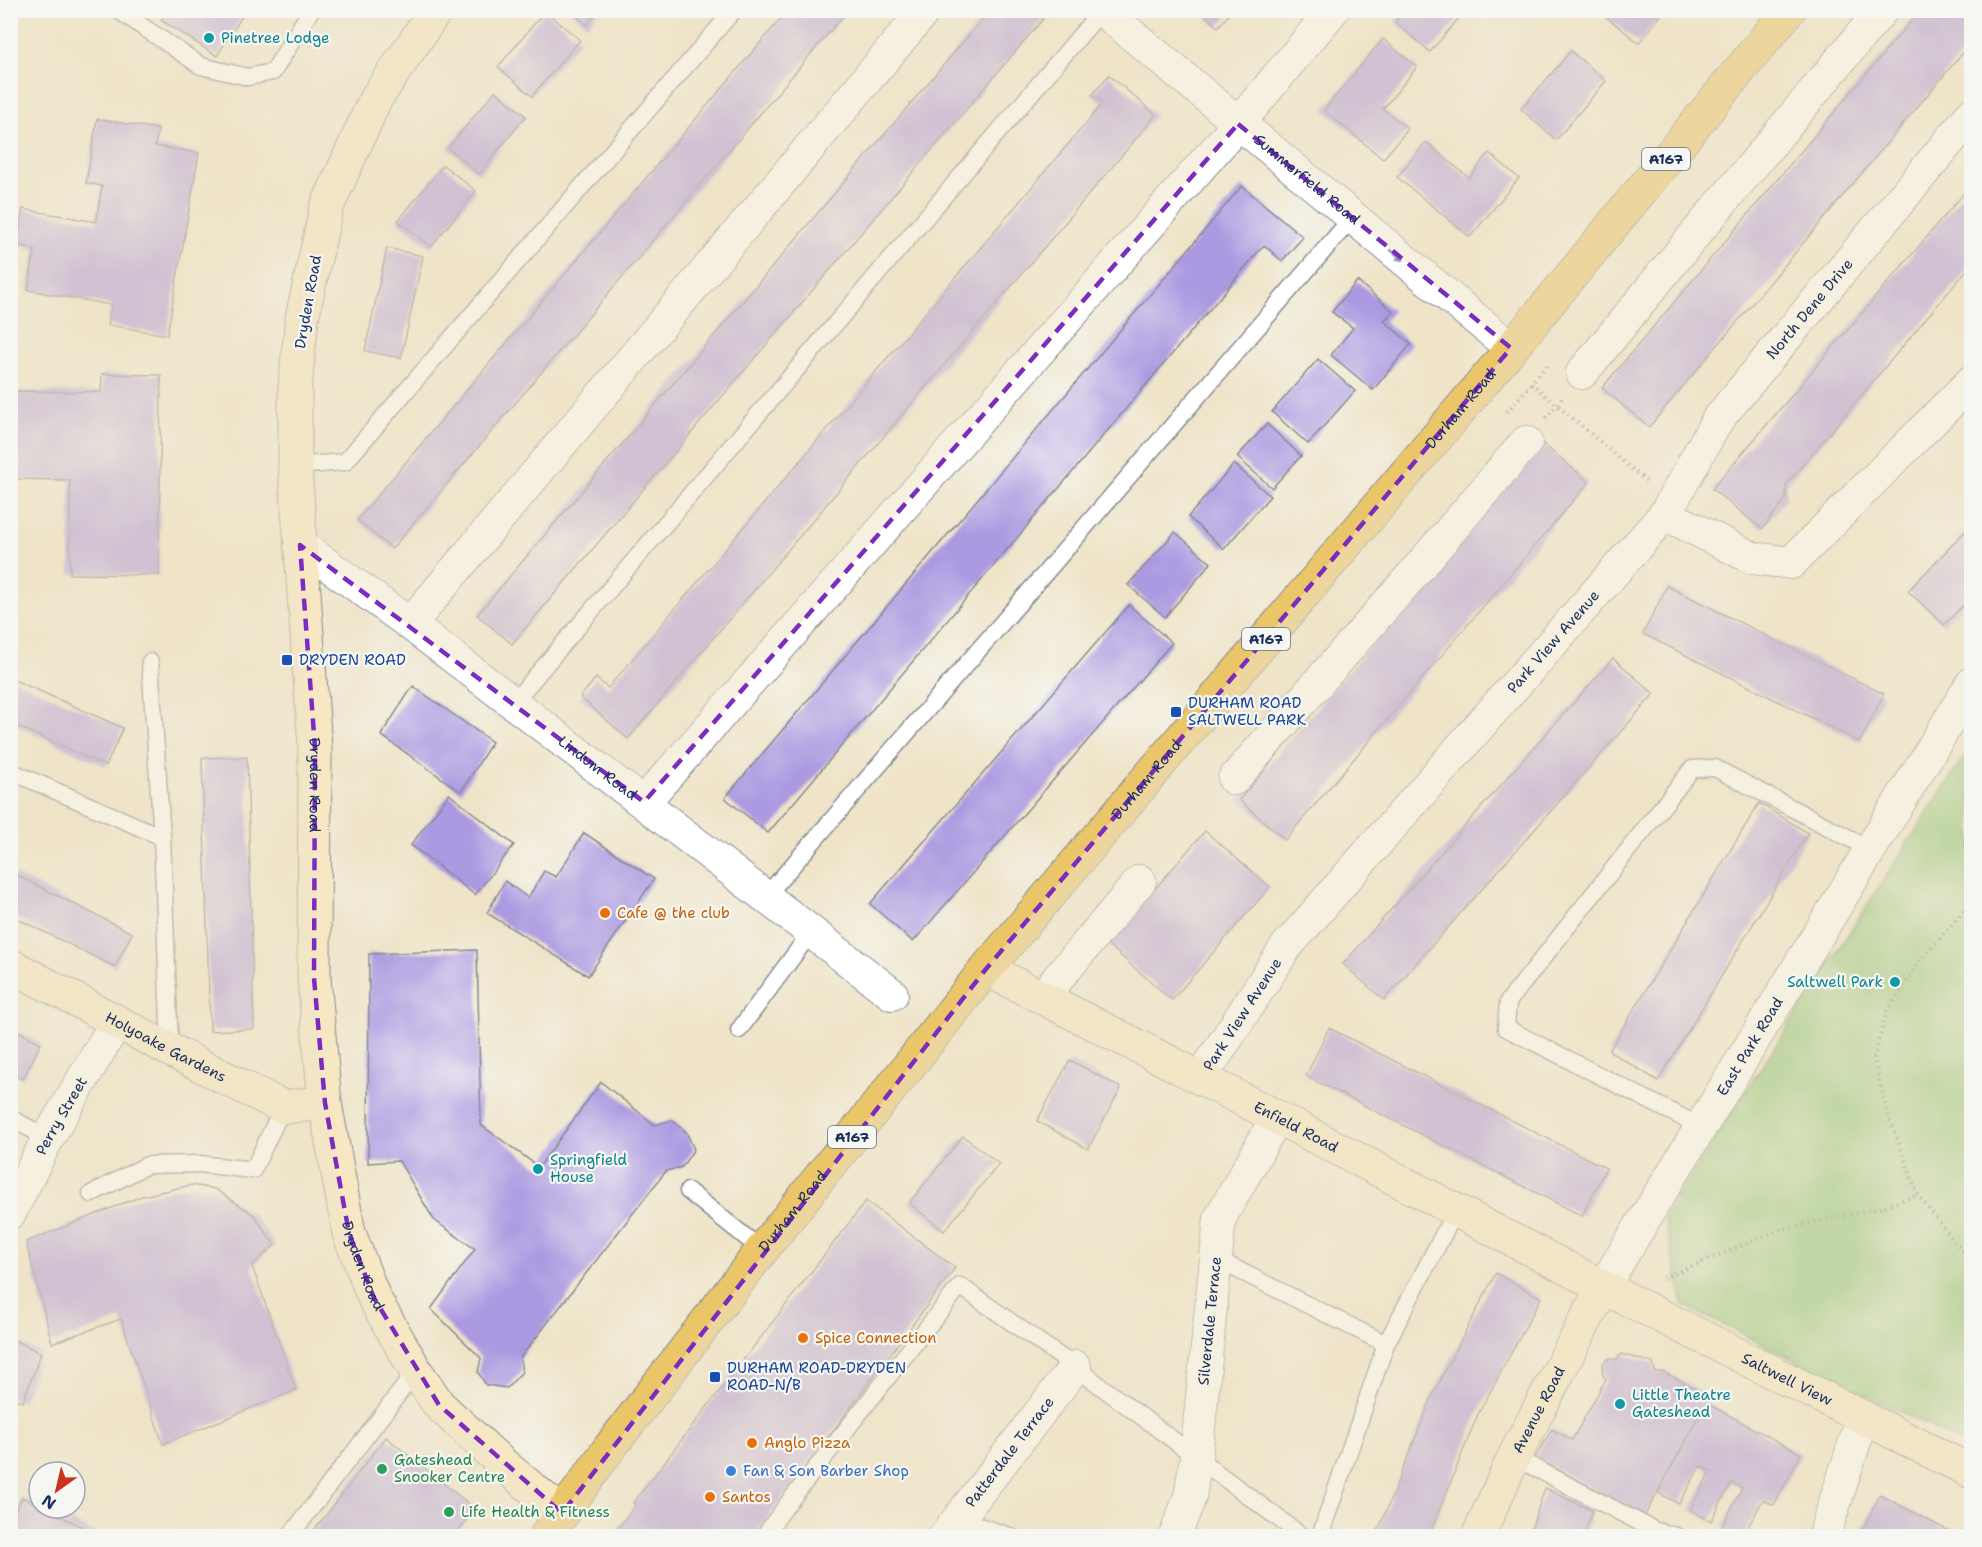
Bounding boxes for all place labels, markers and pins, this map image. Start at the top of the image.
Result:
place label: Pinetree Lodge [221,28,330,48]
marker: Pinetree Lodge [202,31,216,45]
place label: DRYDEN ROAD [299,650,406,670]
marker: DRYDEN ROAD [280,653,294,667]
place label: DURHAM ROAD SALTWELL PARK [1188,693,1307,730]
marker: DURHAM ROAD SALTWELL PARK [1169,705,1183,719]
place label: Cafe @ the club [617,903,730,923]
marker: Cafe @ the club [598,906,612,920]
place label: Saltwell Park [1787,972,1883,992]
marker: Saltwell Park [1888,975,1902,989]
place label: Springfield House [550,1150,628,1187]
marker: Springfield House [531,1162,545,1176]
place label: Spice Connection [815,1328,936,1348]
marker: Spice Connection [796,1331,810,1345]
place label: DURHAM ROAD-DRYDEN ROAD-N/B [727,1358,906,1395]
marker: DURHAM ROAD-DRYDEN ROAD-N/B [708,1370,722,1384]
place label: Little Theatre Gateshead [1632,1385,1731,1422]
marker: Little Theatre Gateshead [1613,1397,1627,1411]
place label: Anglo Pizza [764,1433,851,1453]
marker: Anglo Pizza [745,1436,759,1450]
place label: Gateshead Snooker Centre [394,1450,505,1487]
place label: Fan & Son Barber Shop [743,1461,909,1481]
marker: Gateshead Snooker Centre [375,1462,389,1476]
marker: Fan & Son Barber Shop [724,1464,738,1478]
place label: Santos [722,1487,771,1507]
marker: Santos [703,1490,717,1504]
place label: Life Health & Fitness [461,1502,610,1522]
marker: Life Health & Fitness [442,1505,456,1519]

